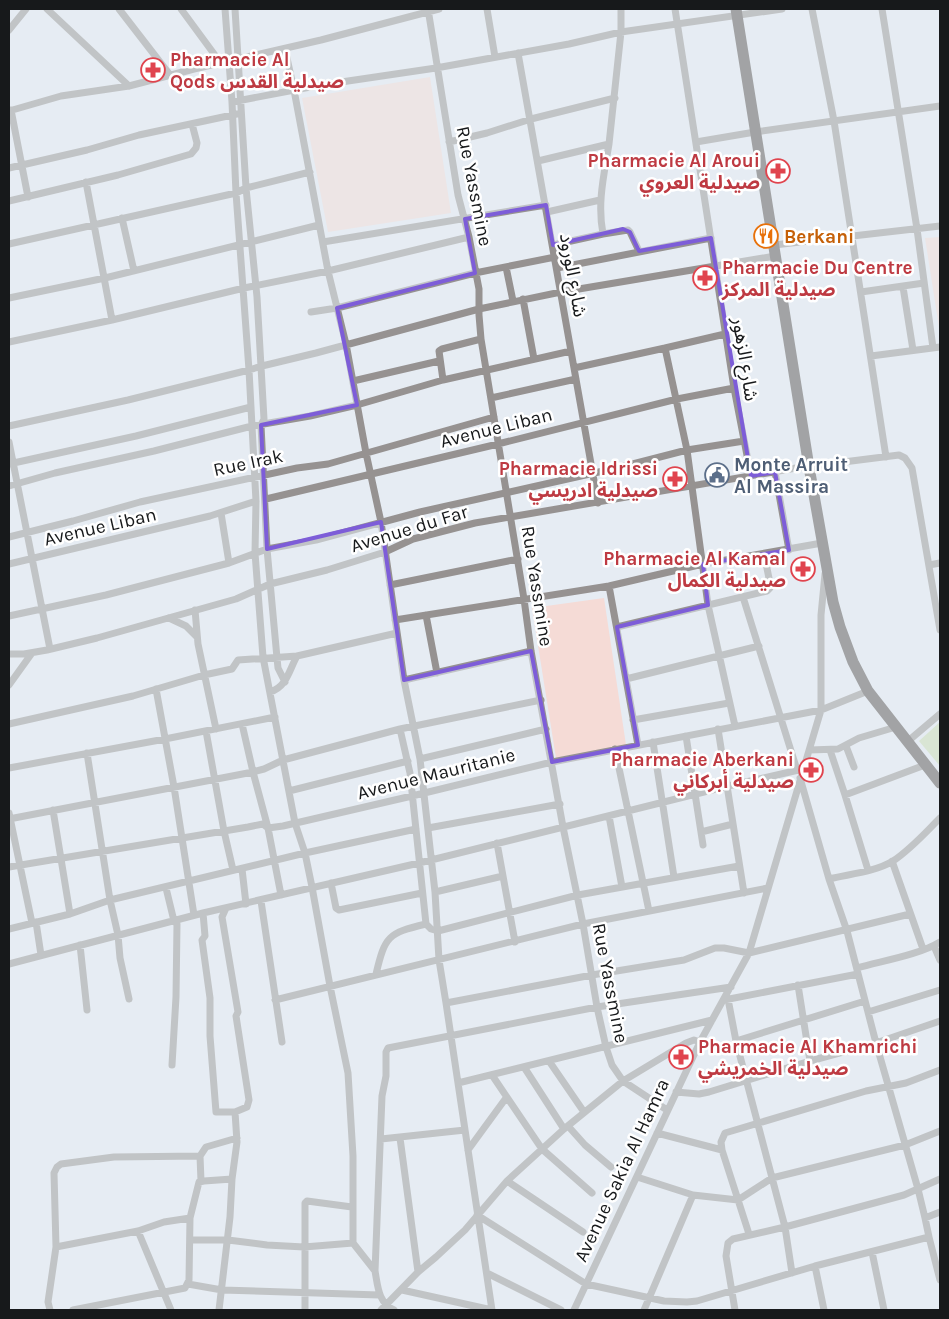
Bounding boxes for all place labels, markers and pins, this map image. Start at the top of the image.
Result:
place label: Pharmacie Al Qods صيدلية القدس [170,49,344,93]
pharmacy icon: Pharmacie Al Qods صيدلية القدس [140,57,166,83]
place label: Pharmacie Al Aroui صيدلية العروي [588,150,760,197]
pharmacy icon: Pharmacie Al Aroui صيدلية العروي [765,158,791,184]
restaurant icon: Berkani [753,223,779,249]
place label: Berkani [784,226,854,248]
place label: Pharmacie Du Centre صيدلية المركز [721,257,913,301]
pharmacy icon: Pharmacie Du Centre صيدلية المركز [692,265,718,291]
place label: Monte Arruit Al Massira [734,454,848,498]
place label: Pharmacie Idrissi صيدلية ادريسي [499,458,658,505]
public building icon: Monte Arruit Al Massira [704,462,730,488]
pharmacy icon: Pharmacie Idrissi صيدلية ادريسي [662,466,688,492]
place label: Pharmacie Al Kamal صيدلية الكمال [603,548,786,592]
pharmacy icon: Pharmacie Al Kamal صيدلية الكمال [790,556,816,582]
place label: Pharmacie Aberkani صيدلية أبركاني [611,749,794,796]
pharmacy icon: Pharmacie Aberkani صيدلية أبركاني [798,757,824,783]
place label: Pharmacie Al Khamrichi صيدلية الخمريشي [698,1036,917,1083]
pharmacy icon: Pharmacie Al Khamrichi صيدلية الخمريشي [668,1044,694,1070]

